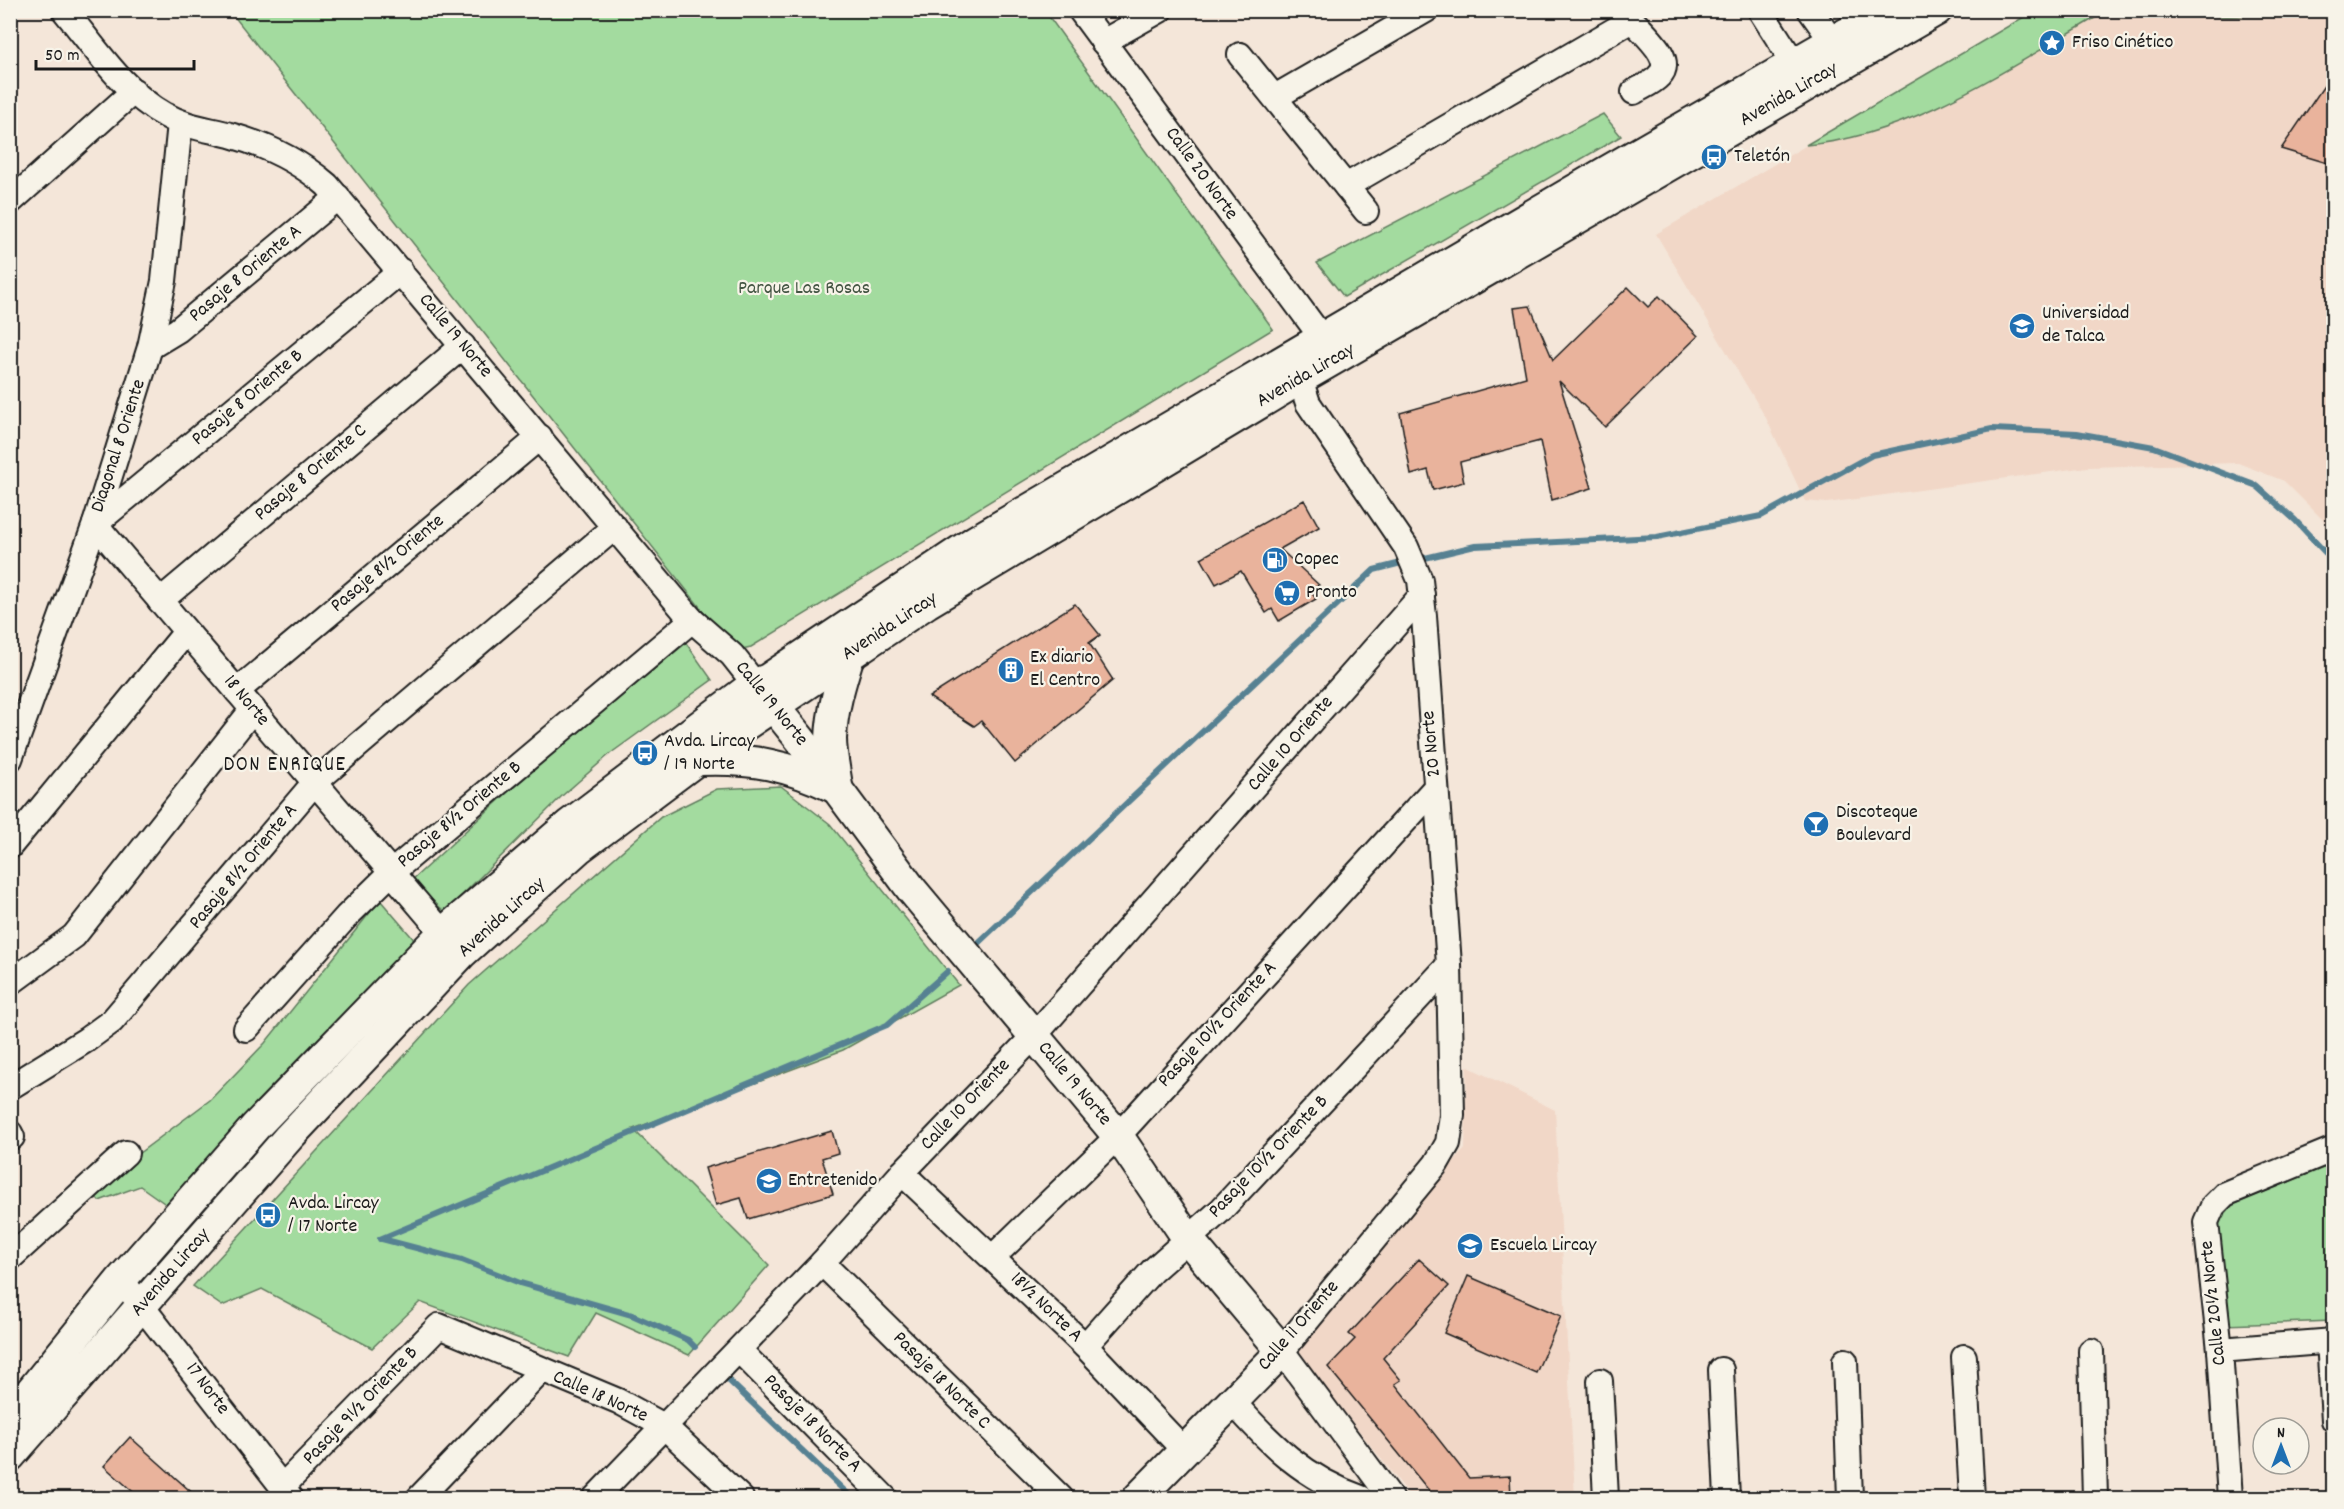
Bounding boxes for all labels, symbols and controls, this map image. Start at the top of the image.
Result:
place icon: Friso Cinético [2037,28,2067,58]
place label: Friso Cinético [2072,29,2173,57]
scale bar [36,33,194,71]
text: 50 m [45,44,80,69]
street label: Avenida Lircay [1735,55,1844,134]
street label: Calle 20 Norte [1158,122,1244,226]
bus stop icon: Teletón [1699,142,1729,172]
place label: Teletón [1734,143,1790,171]
street label: Pasaje 8 Oriente A [183,218,309,330]
park label: Parque Las Rosas [738,275,870,303]
street label: Calle 19 Norte [411,288,499,384]
place label: Universidad de Talca [2042,300,2129,351]
school or university icon: Universidad de Talca [2007,311,2037,341]
street label: Avenida Lircay [1252,336,1361,415]
street label: Pasaje 8 Oriente B [186,343,310,453]
street label: Diagonal 8 Oriente [84,376,154,516]
street label: Pasaje 8 Oriente C [249,418,373,528]
street label: Pasaje 8½ Oriente [325,508,451,620]
fuel station icon: Copec [1260,545,1290,575]
place label: Copec [1294,546,1339,574]
supermarket icon: Pronto [1272,578,1302,608]
place label: Pronto [1306,579,1357,607]
street label: Avenida Lircay [837,585,944,668]
place label: Ex diario El Centro [1030,644,1100,695]
street label: Calle 19 Norte [728,655,814,753]
building icon: Ex diario El Centro [996,655,1026,685]
street label: 18 Norte [216,669,276,733]
street label: Calle 10 Oriente [1241,690,1341,798]
street label: 20 Norte [1415,709,1449,778]
place label: Avda. Lircay / 19 Norte [664,728,756,779]
bus stop icon: Avda. Lircay / 19 Norte [630,738,660,768]
district label: DON ENRIQUE [223,751,347,781]
street label: Pasaje 8½ Oriente B [392,754,528,876]
street label: Pasaje 8½ Oriente A [183,798,305,936]
place label: Discoteque Boulevard [1836,799,1918,850]
bar icon: Discoteque Boulevard [1801,809,1831,839]
street label: Avenida Lircay [452,871,553,965]
street label: Pasaje 10½ Oriente A [1152,956,1284,1094]
street label: Calle 19 Norte [1030,1036,1118,1132]
street label: Calle 10 Oriente [915,1052,1017,1157]
street label: Pasaje 10½ Oriente B [1203,1089,1335,1225]
school or university icon: Entretenido [754,1166,784,1196]
place label: Entretenido [788,1167,877,1195]
place label: Avda. Lircay / 17 Norte [288,1190,380,1241]
bus stop icon: Avda. Lircay / 17 Norte [253,1200,283,1230]
street label: Avenida Lircay [125,1222,218,1323]
school or university icon: Escuela Lircay [1455,1231,1485,1261]
place label: Escuela Lircay [1490,1232,1597,1260]
street label: Calle 20½ Norte [2194,1239,2234,1367]
street label: 18½ Norte A [1003,1266,1089,1350]
street label: Calle 11 Oriente [1252,1274,1347,1378]
street label: Pasaje 18 Norte C [886,1326,996,1436]
street label: Pasaje 9½ Oriente B [297,1340,425,1472]
street label: 17 Norte [178,1357,236,1421]
street label: Calle 18 Norte [548,1364,652,1431]
street label: Pasaje 18 Norte A [756,1368,868,1480]
north arrow [2251,1416,2311,1476]
text: N [2277,1422,2285,1445]

